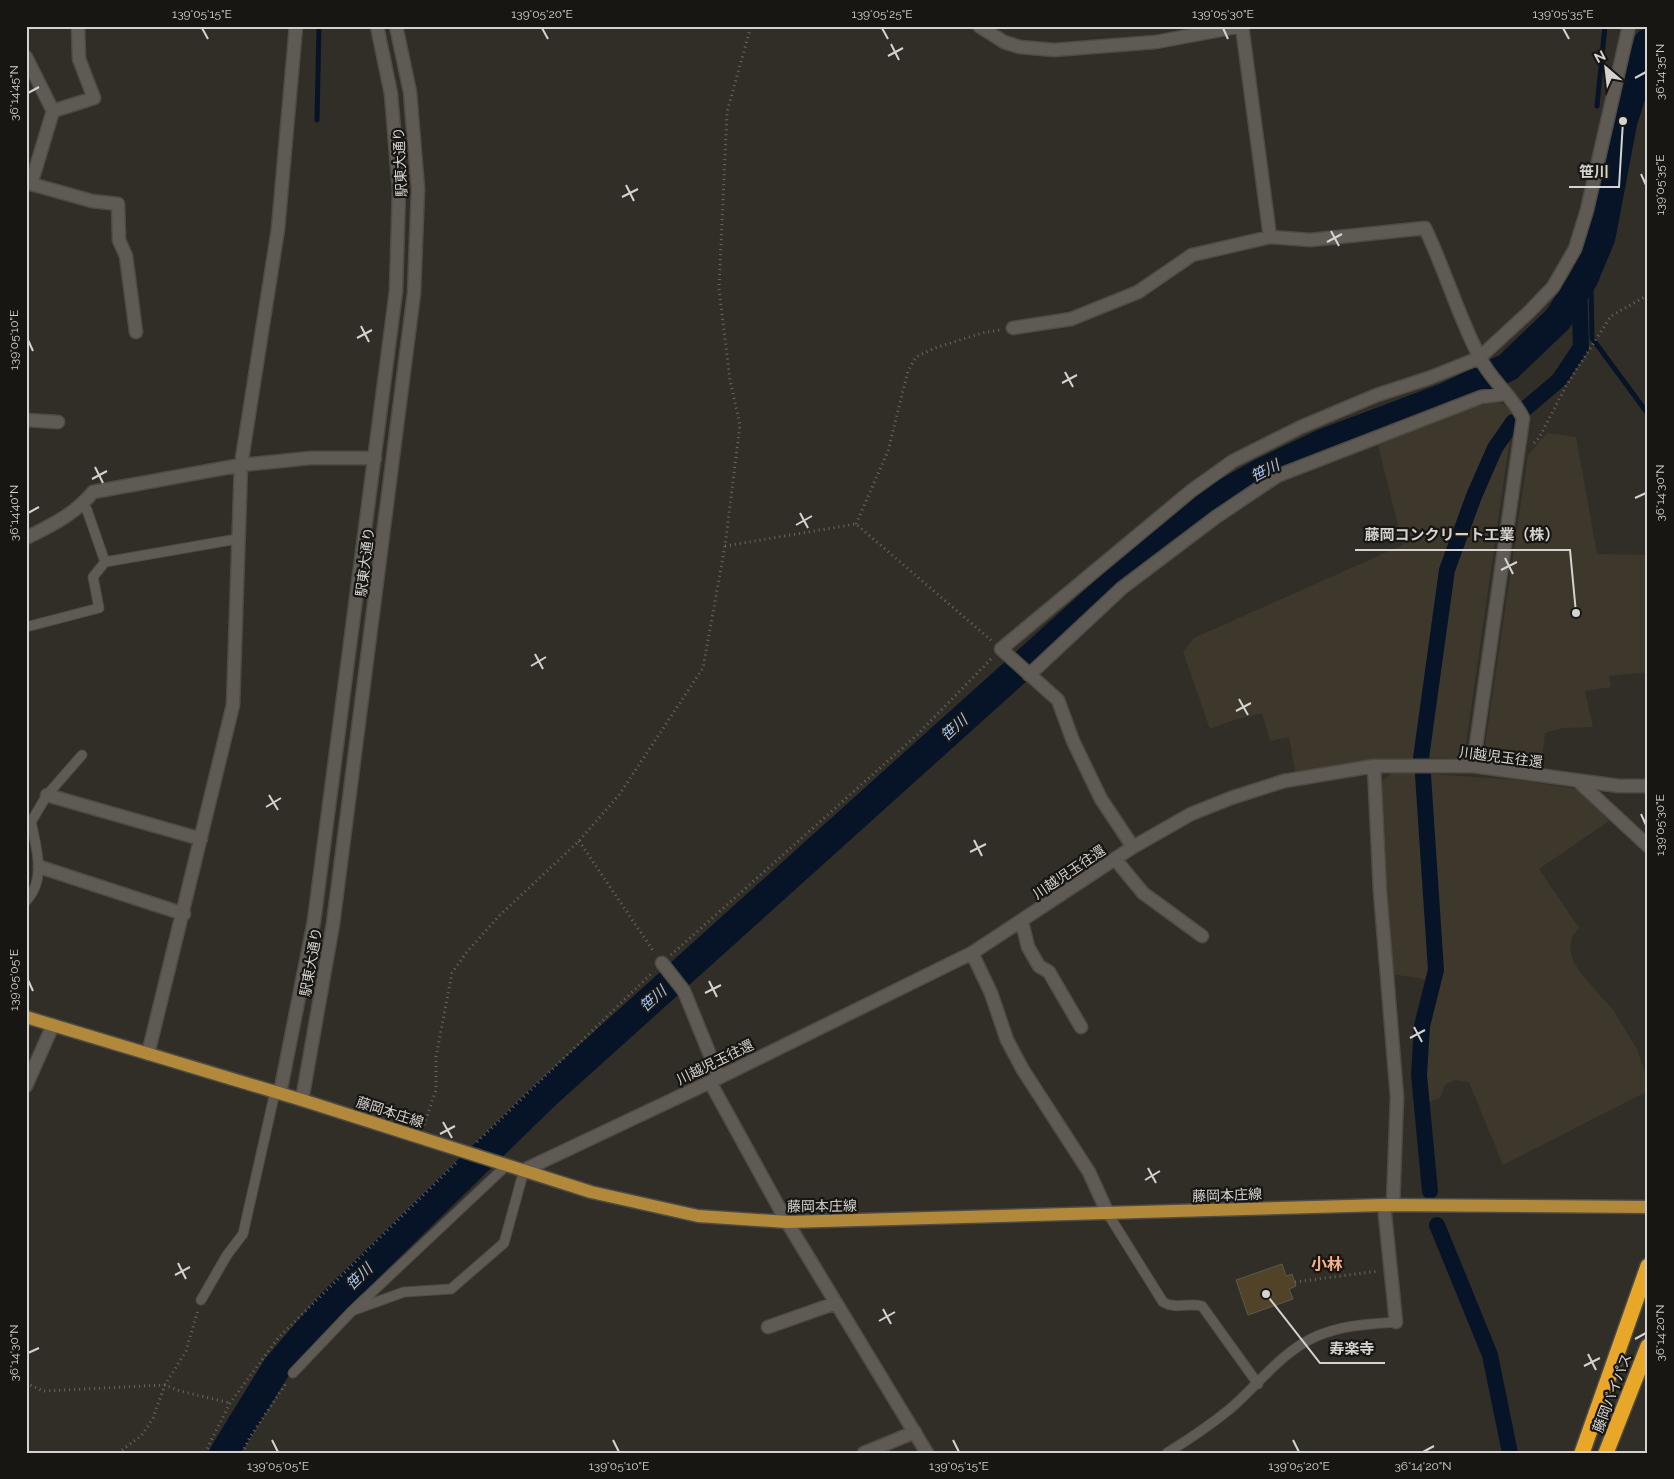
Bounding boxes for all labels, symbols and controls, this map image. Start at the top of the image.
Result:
text: 139°05'15"E [172,7,232,21]
text: 139°05'20"E [511,7,573,21]
text: 139°05'25"E [852,7,912,21]
text: 139°05'30"E [1192,7,1254,21]
text: 139°05'35"E [1532,7,1594,21]
north arrow [1582,42,1632,92]
text: 36°14'35"N [1653,44,1667,100]
text: N [1591,47,1608,66]
text: 36°14'45"N [7,65,21,121]
street label: 駅東大通り [390,127,410,197]
text: 139°05'35"E [1653,154,1667,216]
callout: 笹川 [1569,157,1619,187]
text: 笹川 [1579,163,1609,181]
text: 139°05'10"E [7,310,21,370]
water label: 笹川 [1248,455,1284,486]
text: 36°14'30"N [1653,464,1667,522]
text: 36°14'40"N [7,485,21,541]
callout: 藤岡コンクリート工業（株） [1355,520,1570,550]
street label: 駅東大通り [353,526,377,598]
text: 藤岡コンクリート工業（株） [1364,526,1560,544]
water label: 笹川 [937,710,973,745]
street label: 川越児玉往還 [1458,744,1544,770]
text: 139°05'30"E [1653,794,1667,856]
street label: 川越児玉往還 [1030,842,1108,902]
street label: 駅東大通り [297,926,325,998]
text: 139°05'05"E [7,949,21,1011]
water label: 笹川 [636,981,672,1016]
street label: 川越児玉往還 [674,1036,756,1088]
street label: 藤岡本庄線 [354,1094,426,1130]
street label: 藤岡本庄線 [1192,1186,1262,1204]
street label: 藤岡本庄線 [787,1197,857,1215]
district label: 小林 [1311,1255,1343,1274]
water label: 笹川 [342,1259,377,1294]
text: 36°14'20"N [1653,1304,1667,1362]
text: 36°14'30"N [7,1324,21,1382]
callout: 寿楽寺 [1320,1333,1385,1363]
text: 寿楽寺 [1329,1340,1375,1358]
street label: 藤岡バイパス [1590,1351,1634,1435]
text: 139°05'05"E [247,1459,309,1473]
text: 139°05'10"E [589,1459,649,1473]
text: 139°05'15"E [929,1459,989,1473]
text: 139°05'20"E [1268,1459,1330,1473]
text: 36°14'20"N [1394,1459,1452,1473]

